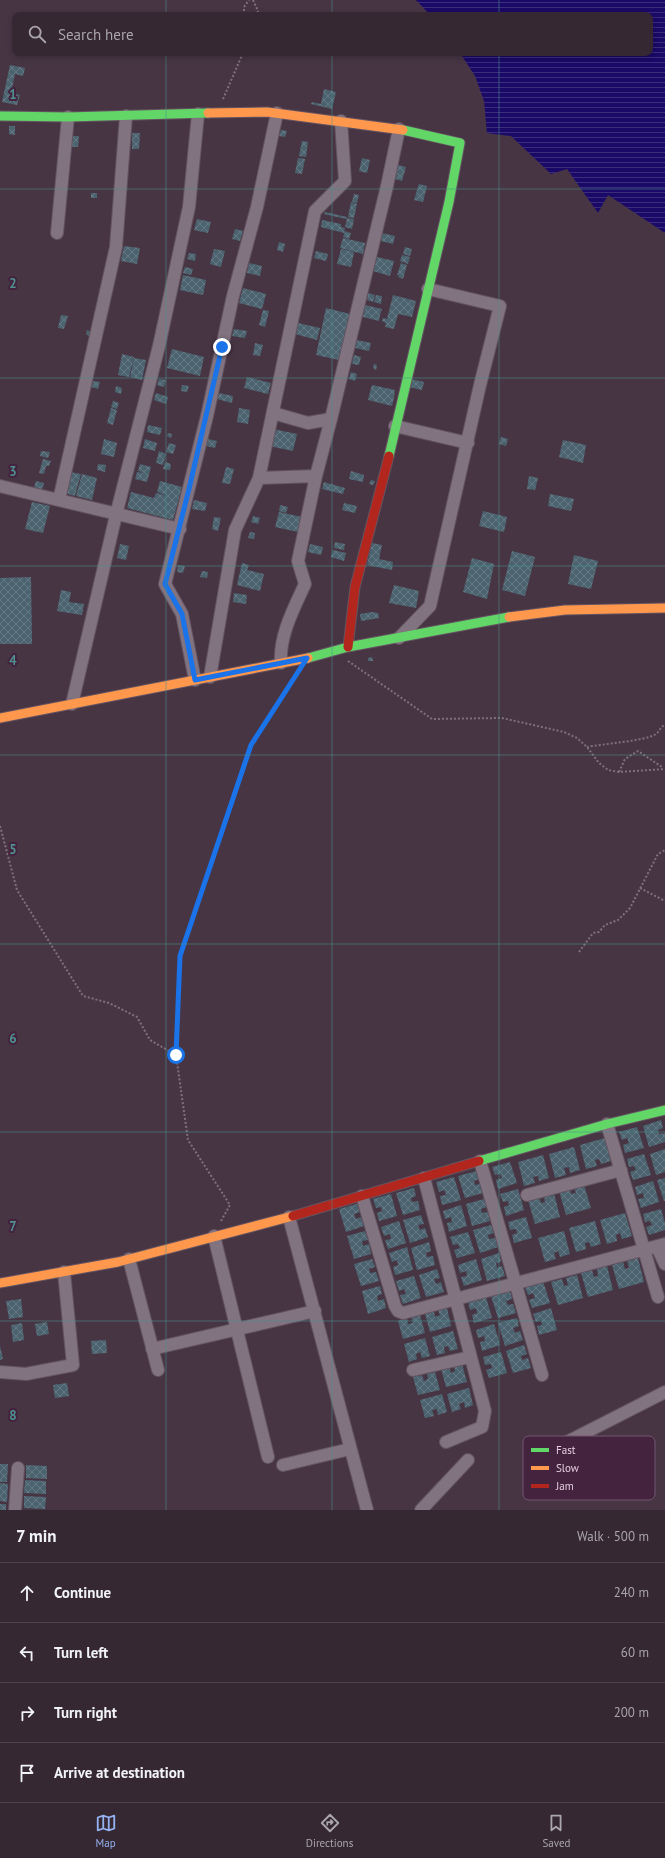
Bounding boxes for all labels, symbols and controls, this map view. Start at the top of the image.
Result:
search box [12,12,653,56]
icon: search [26,23,48,45]
text: Search here [58,25,134,44]
text: 1 [9,86,17,103]
text: 2 [9,275,17,292]
route end [213,338,231,356]
text: 3 [9,463,17,480]
text: 4 [9,652,17,669]
text: 5 [9,841,17,858]
text: 6 [9,1030,17,1047]
route start [167,1046,185,1064]
text: 7 [9,1218,17,1235]
text: 8 [9,1407,17,1424]
legend [523,1436,655,1500]
text: Fast [556,1443,576,1457]
text: Slow [556,1461,579,1475]
text: Jam [555,1479,574,1493]
text: 7 min [16,1525,57,1547]
text: Walk · 500 m [577,1528,649,1545]
icon: ahead [16,1582,38,1604]
text: Continue [54,1583,111,1602]
text: 240 m [614,1584,649,1601]
icon: left [16,1642,38,1664]
text: Turn left [54,1643,108,1662]
text: 60 m [621,1644,649,1661]
icon: right [16,1702,38,1724]
text: Turn right [54,1703,117,1722]
text: 200 m [614,1704,649,1721]
icon: arrive [16,1762,38,1784]
text: Arrive at destination [54,1763,185,1782]
tab: Map [95,1812,117,1850]
tab: Directions [306,1812,353,1850]
tab: Saved [542,1812,570,1850]

